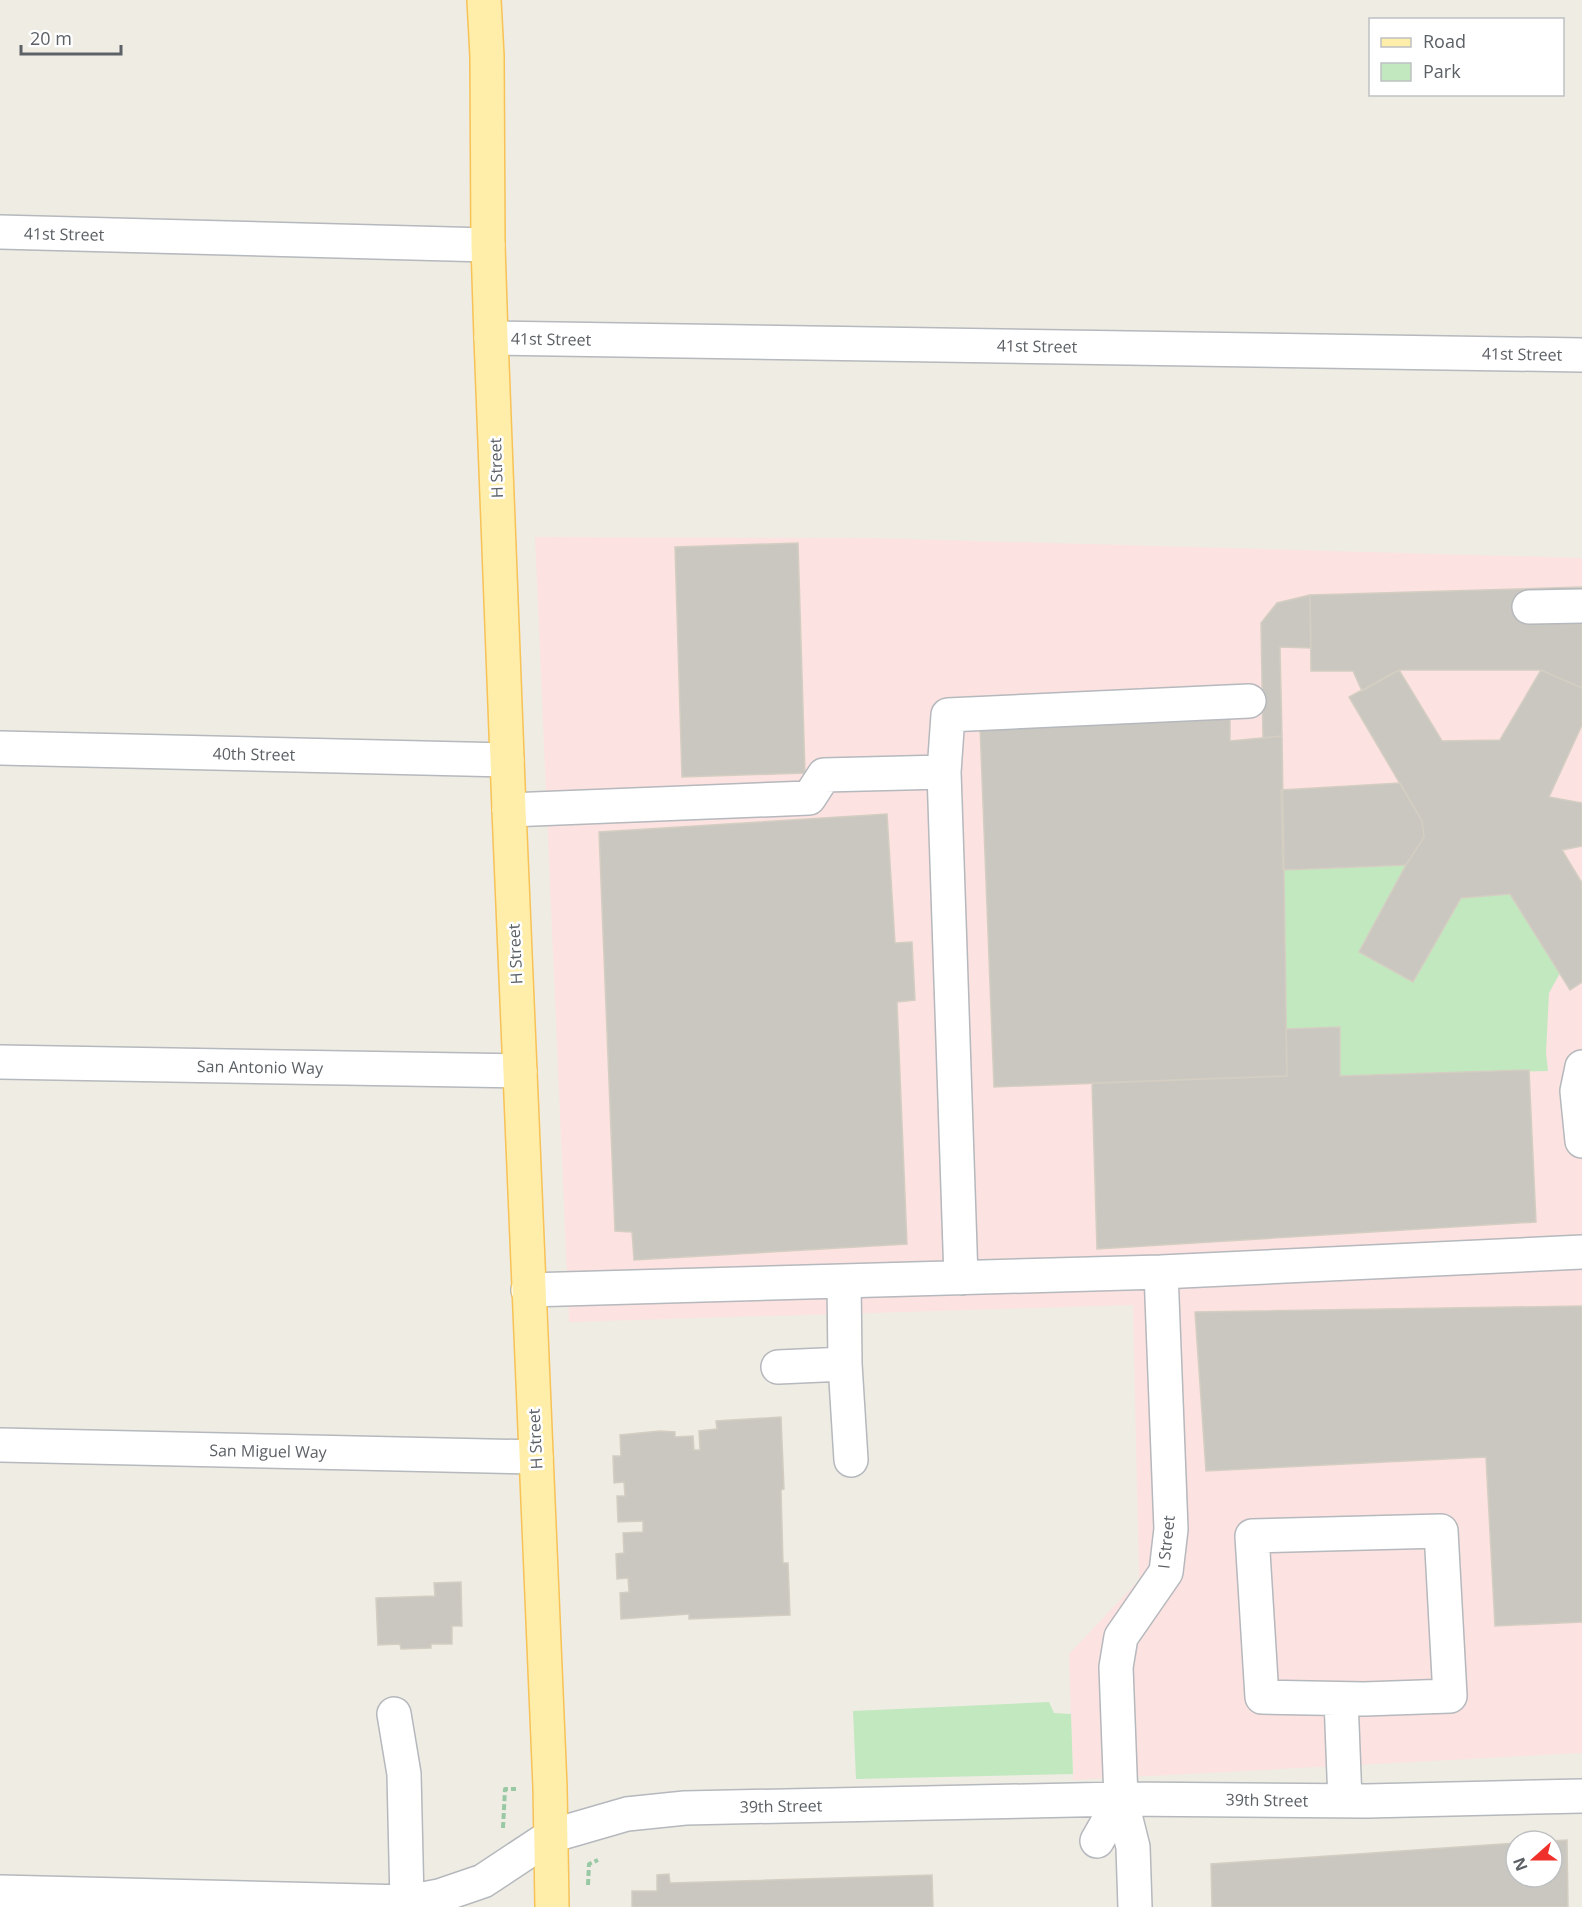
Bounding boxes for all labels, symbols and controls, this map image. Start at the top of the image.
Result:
scale bar [21,18,122,56]
legend [1369,18,1564,96]
text: 20 m [30,26,72,50]
text: Road [1423,29,1466,53]
text: Park [1423,59,1461,83]
street label: 41st Street [24,222,105,246]
street label: 41st Street [511,327,592,351]
street label: 41st Street [997,334,1078,358]
street label: 41st Street [1482,342,1563,366]
street label: H Street [484,437,508,499]
street label: 40th Street [212,742,296,766]
street label: H Street [502,923,528,985]
street label: San Antonio Way [197,1055,324,1079]
street label: H Street [522,1408,548,1470]
street label: San Miguel Way [209,1439,328,1463]
street label: I Street [1152,1514,1180,1570]
street label: 39th Street [1225,1788,1309,1812]
street label: 39th Street [739,1794,823,1818]
north arrow [1504,1829,1564,1889]
text: N [1507,1854,1533,1874]

